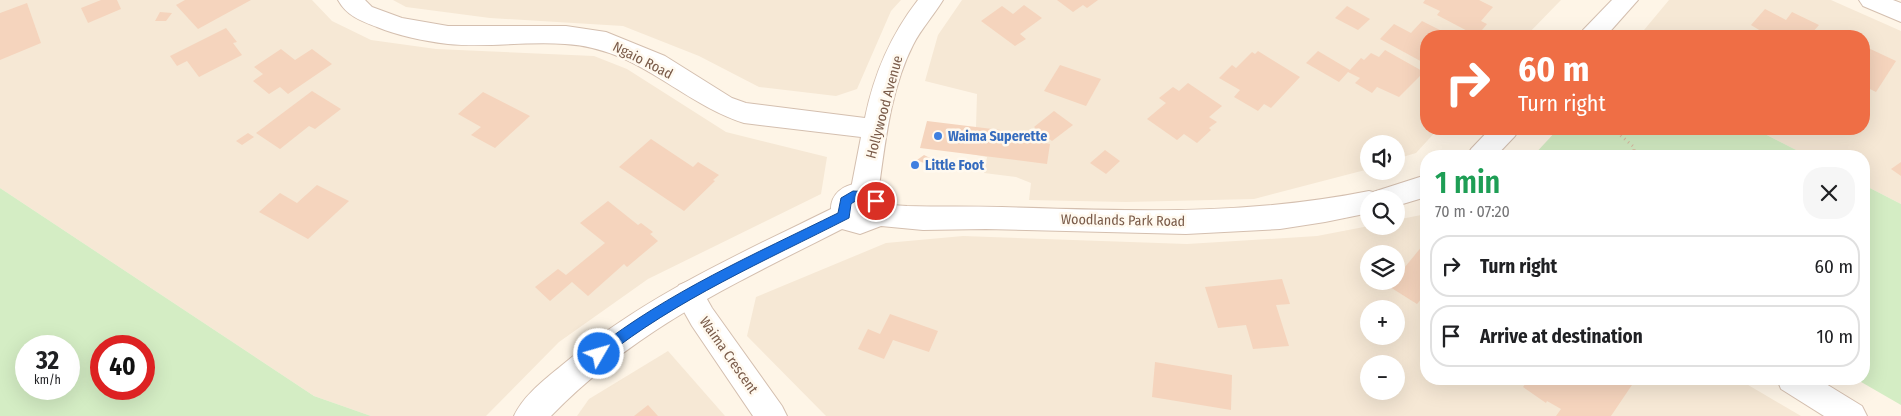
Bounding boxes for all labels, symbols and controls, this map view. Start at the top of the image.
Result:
street label: Ngaio Road [610,38,676,83]
text: 60 m [1518,48,1589,90]
icon: right [1435,50,1500,115]
street label: Hollywood Avenue [863,54,906,161]
text: Turn right [1518,90,1606,117]
place label: Waima Superette [948,128,1047,145]
marker: Waima Superette [932,130,944,142]
map controls [1360,135,1405,400]
button: sound [1360,135,1405,180]
place label: Little Foot [925,157,985,174]
marker: Little Foot [909,159,921,171]
text: 1 min [1435,165,1500,201]
button: close [1803,167,1855,219]
pin [855,180,897,222]
icon: arrive [862,187,890,215]
button: search [1360,190,1405,235]
text: 70 m · 07:20 [1435,202,1510,221]
street label: Woodlands Park Road [1061,211,1185,230]
button: layers [1360,245,1405,290]
icon: right [1437,252,1465,280]
text: Turn right [1480,255,1557,278]
text: 60 m [1815,255,1853,278]
button: + [1360,300,1405,345]
street label: Waima Crescent [696,313,762,397]
icon: arrive [1437,322,1465,350]
text: Arrive at destination [1480,325,1643,348]
text: 10 m [1817,325,1853,348]
position arrow [572,327,624,379]
speed limit sign: 40 [90,335,155,400]
text: 32 [36,346,59,376]
button: − [1360,355,1405,400]
text: km/h [34,373,61,387]

